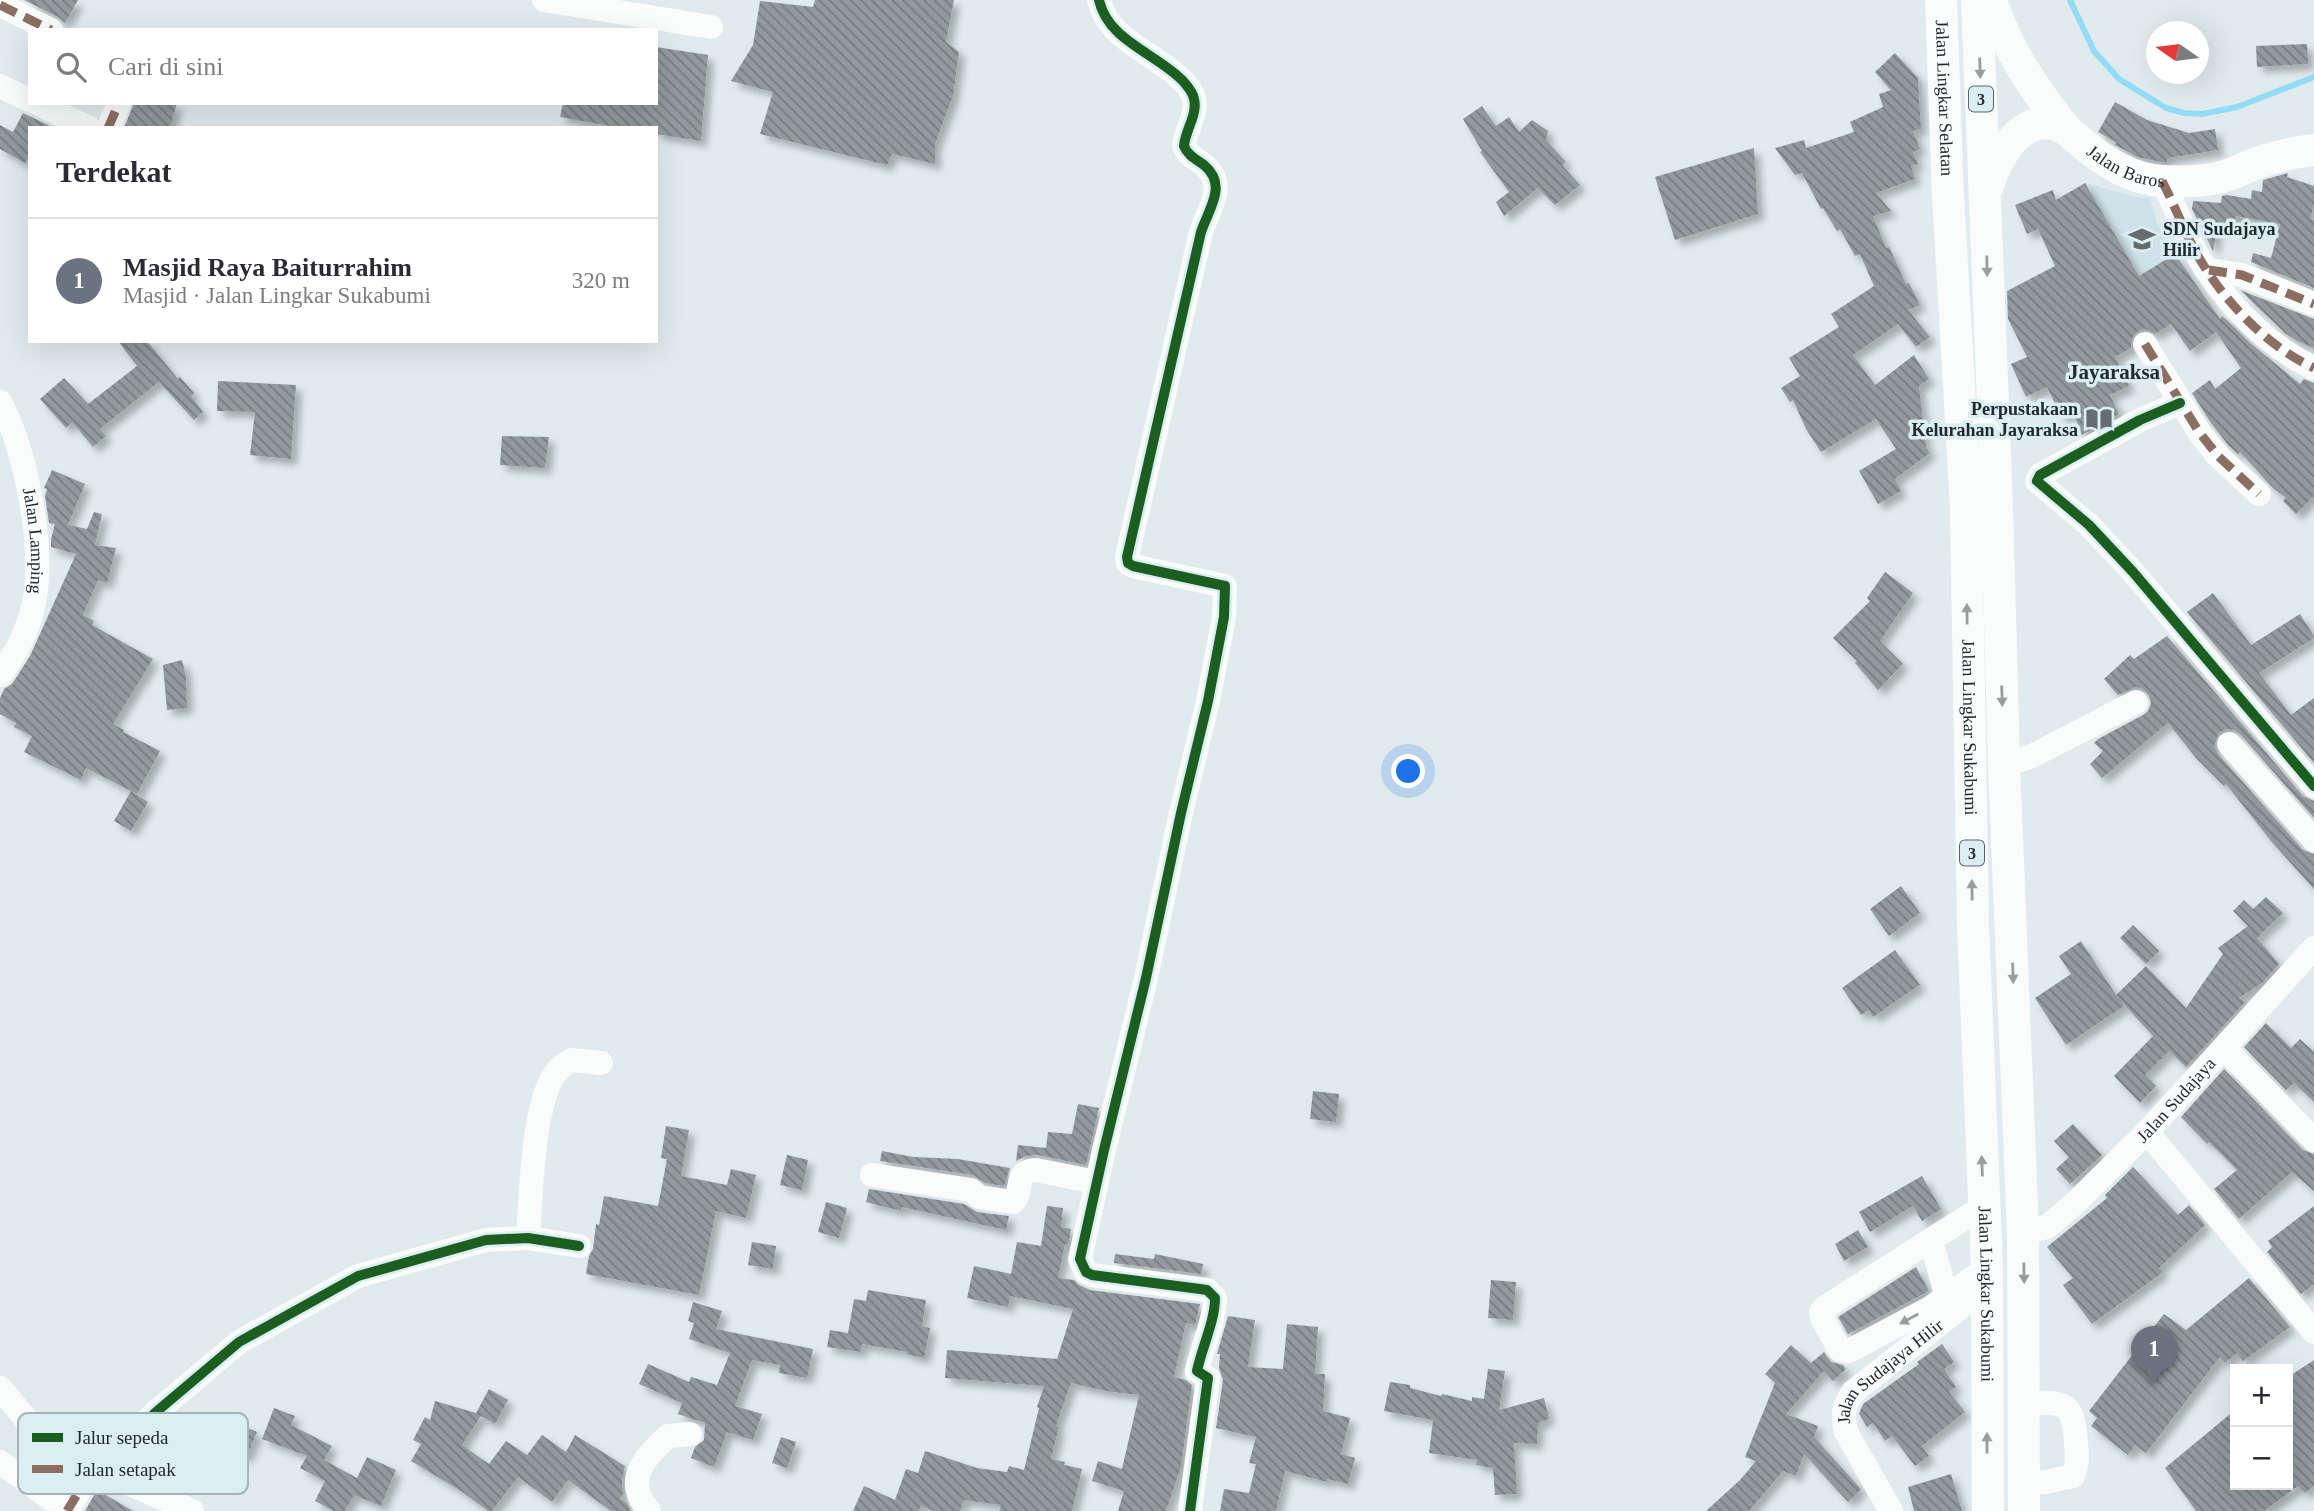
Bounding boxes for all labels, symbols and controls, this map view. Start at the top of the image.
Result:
street label: Jalan Lingkar Selatan [1932,20,1957,176]
north arrow [2146,21,2209,84]
search box [28,28,658,105]
icon: search [52,48,90,86]
text: Cari di sini [108,52,224,81]
one-way arrow [1974,57,1985,79]
road number: 3 [1969,86,1993,111]
street label: Jalan Baros [2083,141,2165,191]
text: Terdekat [56,155,172,188]
place label: SDN Sudajaya Hilir [2163,219,2276,260]
school or university icon: SDN Sudajaya Hilir [2127,224,2157,254]
text: Masjid Raya Baiturrahim [123,253,412,282]
one-way arrow [1981,255,1993,277]
text: 1 [73,268,85,293]
text: 320 m [572,268,630,293]
text: Masjid · Jalan Lingkar Sukabumi [123,283,431,308]
district label: Jayaraksa [2068,360,2161,384]
place label: Perpustakaan Kelurahan Jayaraksa [1911,399,2078,440]
library icon: Perpustakaan Kelurahan Jayaraksa [2084,404,2114,434]
street label: Jalan Lamping [19,486,47,595]
one-way arrow [1962,602,1973,624]
street label: Jalan Lingkar Sukabumi [1958,639,1981,816]
one-way arrow [1996,686,2007,708]
your location [1391,754,1425,788]
road number: 3 [1960,840,1984,866]
one-way arrow [1966,879,1978,901]
one-way arrow [2008,962,2019,984]
street label: Jalan Sudajaya [2132,1053,2220,1147]
one-way arrow [1977,1155,1988,1177]
street label: Jalan Lingkar Sukabumi [1974,1206,1997,1382]
one-way arrow [2018,1263,2030,1285]
one-way arrow [1899,1313,1919,1324]
street label: Jalan Sudajaya Hilir [1834,1315,1947,1425]
pin: 1 [2131,1326,2177,1384]
map controls [2230,1364,2293,1490]
button: + [2230,1364,2293,1427]
legend [18,1413,248,1494]
text: Jalur sepeda [75,1427,169,1448]
button: − [2230,1427,2293,1490]
one-way arrow [1981,1432,1993,1454]
text: Jalan setapak [75,1459,176,1480]

